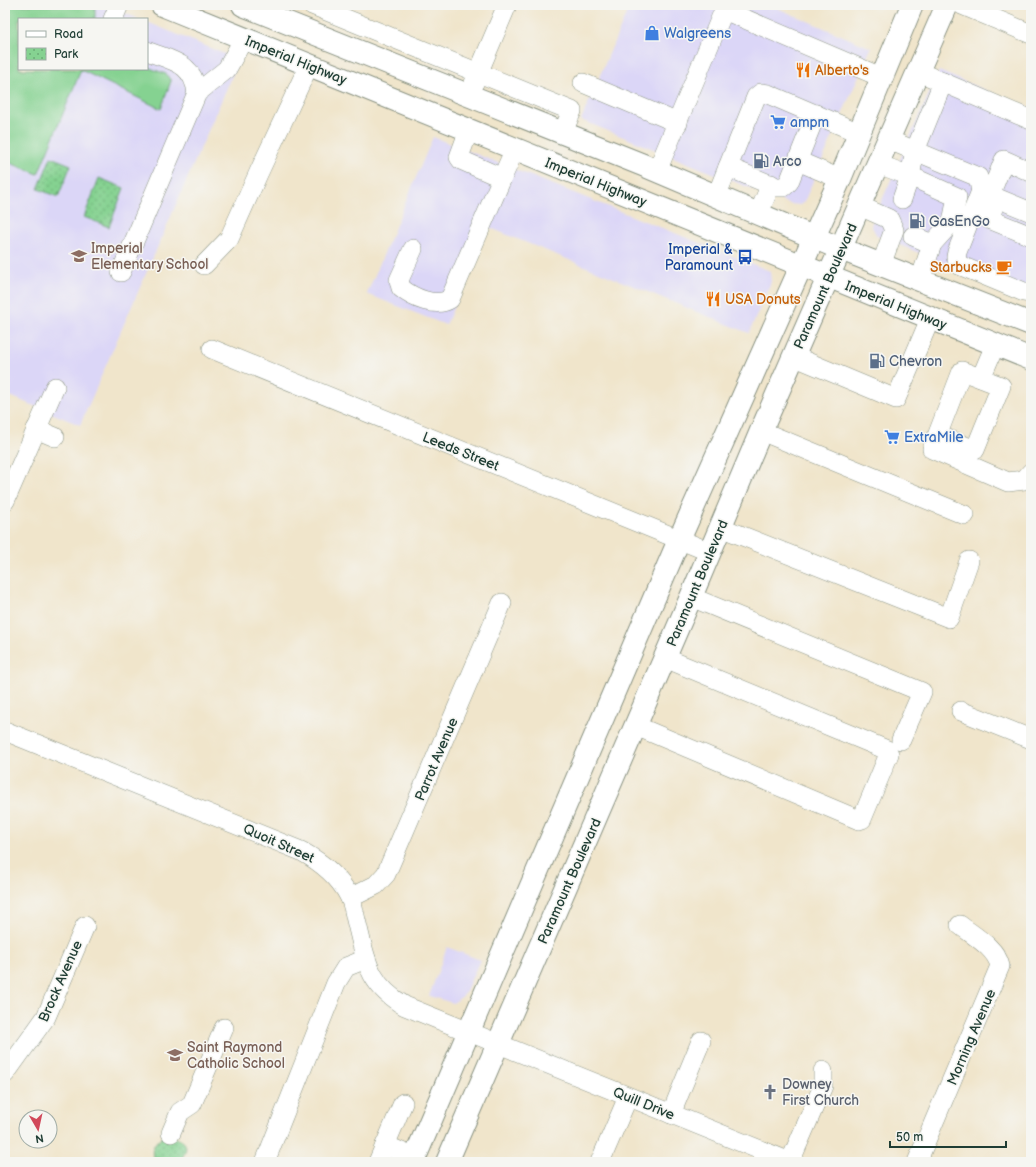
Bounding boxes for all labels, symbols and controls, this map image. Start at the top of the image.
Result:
legend [18,18,148,70]
shop icon: Walgreens [643,24,661,42]
place label: Walgreens [664,25,731,42]
text: Road [54,27,83,42]
street label: Imperial Highway [242,32,350,89]
text: Park [54,47,78,62]
restaurant icon: Alberto's [794,61,812,79]
place label: Alberto's [815,62,869,79]
supermarket icon: ampm [769,113,787,131]
place label: ampm [790,114,829,131]
fuel station icon: Arco [752,152,770,170]
place label: Arco [773,153,802,170]
street label: Imperial Highway [542,154,650,211]
fuel station icon: GasEnGo [908,212,926,230]
place label: GasEnGo [929,213,990,230]
street label: Paramount Boulevard [790,221,861,352]
place label: Imperial Elementary School [91,240,209,273]
place label: Imperial & Paramount [665,241,734,274]
school or university icon: Imperial Elementary School [70,247,88,265]
bus stop icon: Imperial & Paramount [736,248,754,266]
cafe icon: Starbucks [995,258,1013,276]
place label: Starbucks [930,259,992,276]
street label: Imperial Highway [842,277,950,334]
restaurant icon: USA Donuts [704,290,722,308]
place label: USA Donuts [725,291,801,308]
fuel station icon: Chevron [868,352,886,370]
place label: Chevron [889,353,942,370]
street label: Leeds Street [420,428,502,475]
supermarket icon: ExtraMile [883,428,901,446]
place label: ExtraMile [904,429,963,446]
street label: Paramount Boulevard [663,517,732,649]
street label: Parrot Avenue [411,715,462,803]
street label: Paramount Boulevard [534,816,605,947]
street label: Quoit Street [241,820,318,867]
street label: Brock Avenue [35,938,86,1025]
street label: Morning Avenue [944,986,999,1088]
place label: Saint Raymond Catholic School [187,1039,285,1072]
school or university icon: Saint Raymond Catholic School [166,1046,184,1064]
place label: Downey First Church [782,1076,859,1109]
street label: Quill Drive [611,1083,677,1124]
church icon: Downey First Church [761,1083,779,1101]
north arrow [18,1109,58,1149]
scale bar [890,1123,1006,1149]
text: 50 m [896,1130,923,1145]
text: N [34,1131,45,1145]

